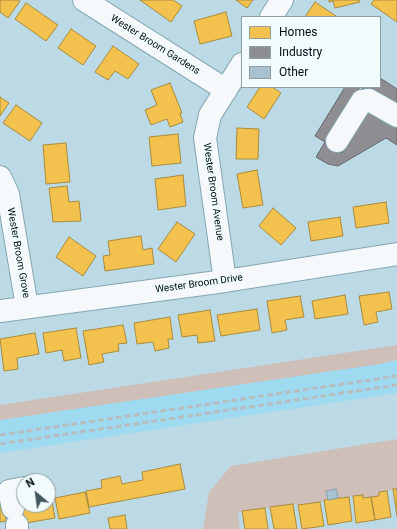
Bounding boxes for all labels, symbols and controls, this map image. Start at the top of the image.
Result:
street label: Wester Broom Gardens [108,13,202,77]
legend [241,16,381,88]
text: Homes [279,25,317,39]
text: Industry [279,45,322,59]
text: Other [279,65,308,79]
street label: Wester Broom Avenue [200,142,226,242]
street label: Wester Broom Grove [4,207,32,299]
street label: Wester Broom Drive [154,272,244,296]
north arrow [16,473,56,513]
text: N [24,475,37,491]

